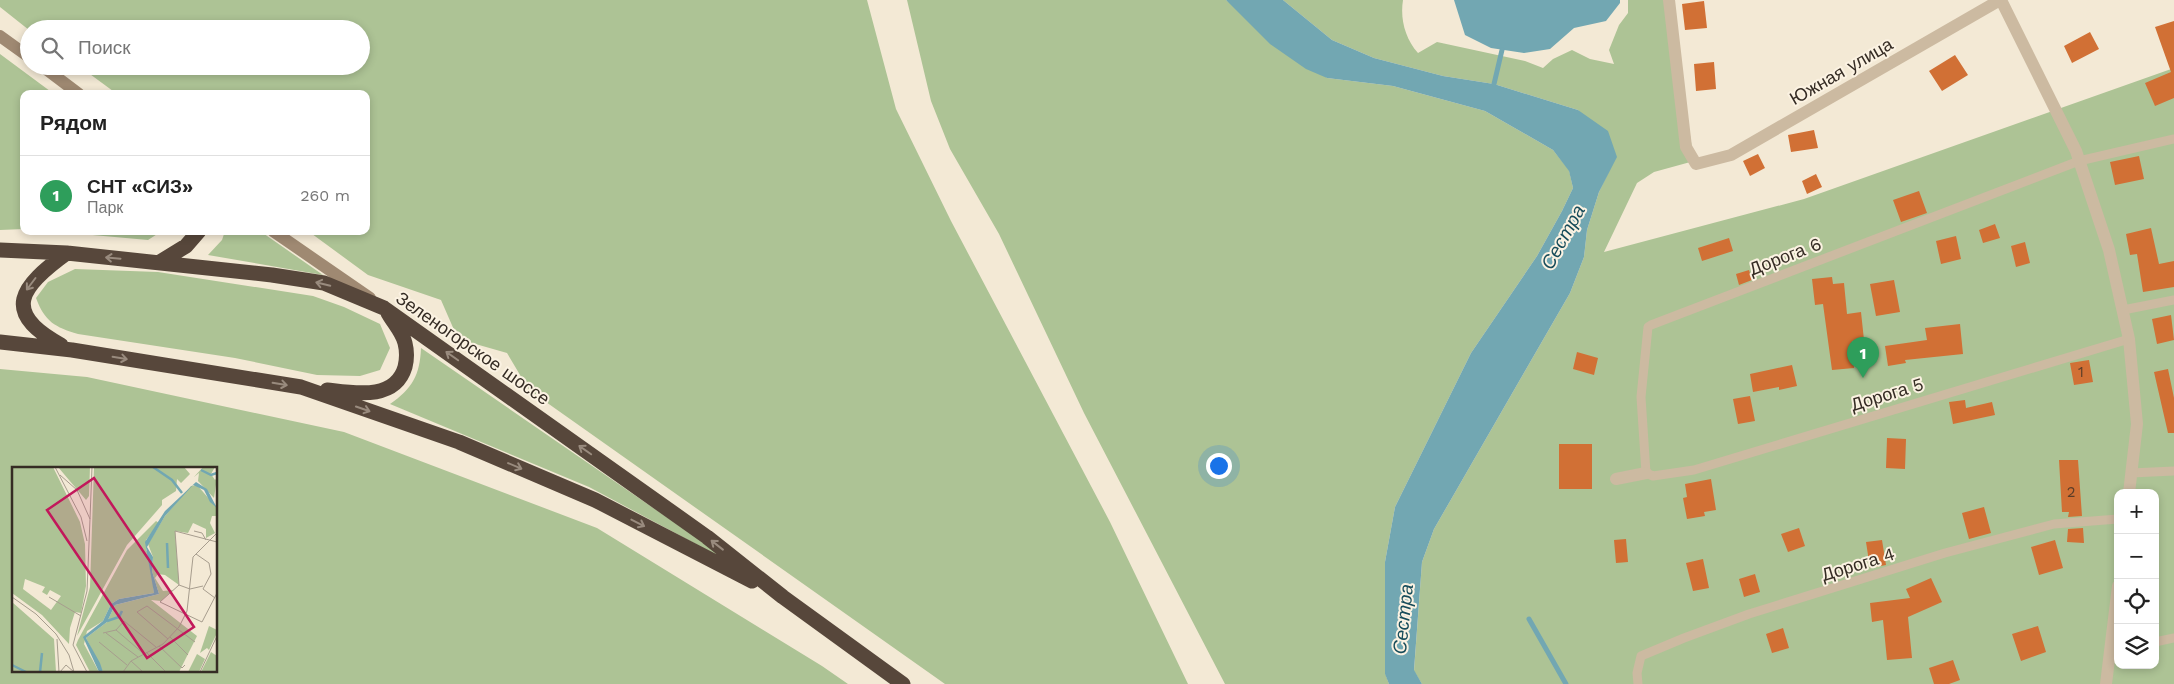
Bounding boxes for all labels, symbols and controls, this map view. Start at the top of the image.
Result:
search box [20,20,370,75]
street label: Южная улица [1786,33,1897,109]
icon: search [38,34,66,62]
text: Поиск [78,36,131,59]
text: Рядом [40,110,107,135]
text: СНТ «СИЗ» [87,175,193,198]
text: 1 [53,186,59,205]
text: 260 m [300,186,350,205]
text: Парк [87,198,123,217]
water label: Сестра [1536,201,1590,273]
street label: Дорога 6 [1746,233,1824,279]
one-way arrow [106,253,122,263]
one-way arrow [25,278,36,291]
one-way arrow [315,279,331,288]
street label: Зеленогорское шоссе [392,287,554,409]
pin: 1 [1847,337,1879,378]
one-way arrow [445,351,459,361]
one-way arrow [111,353,127,363]
house number: 1 [2078,363,2084,381]
street label: Дорога 5 [1848,373,1926,415]
one-way arrow [272,379,288,389]
one-way arrow [355,405,370,414]
one-way arrow [578,445,592,455]
your location [1206,453,1232,479]
one-way arrow [507,462,522,472]
inset map [12,467,218,672]
house number: 2 [2067,483,2075,501]
map controls [2114,489,2159,669]
button: + [2114,489,2159,534]
one-way arrow [631,518,646,528]
button: − [2114,534,2159,579]
one-way arrow [711,539,724,550]
street label: Дорога 4 [1819,543,1897,585]
button: locate [2114,579,2159,624]
water label: Сестра [1388,583,1418,655]
button: layers [2114,624,2159,669]

